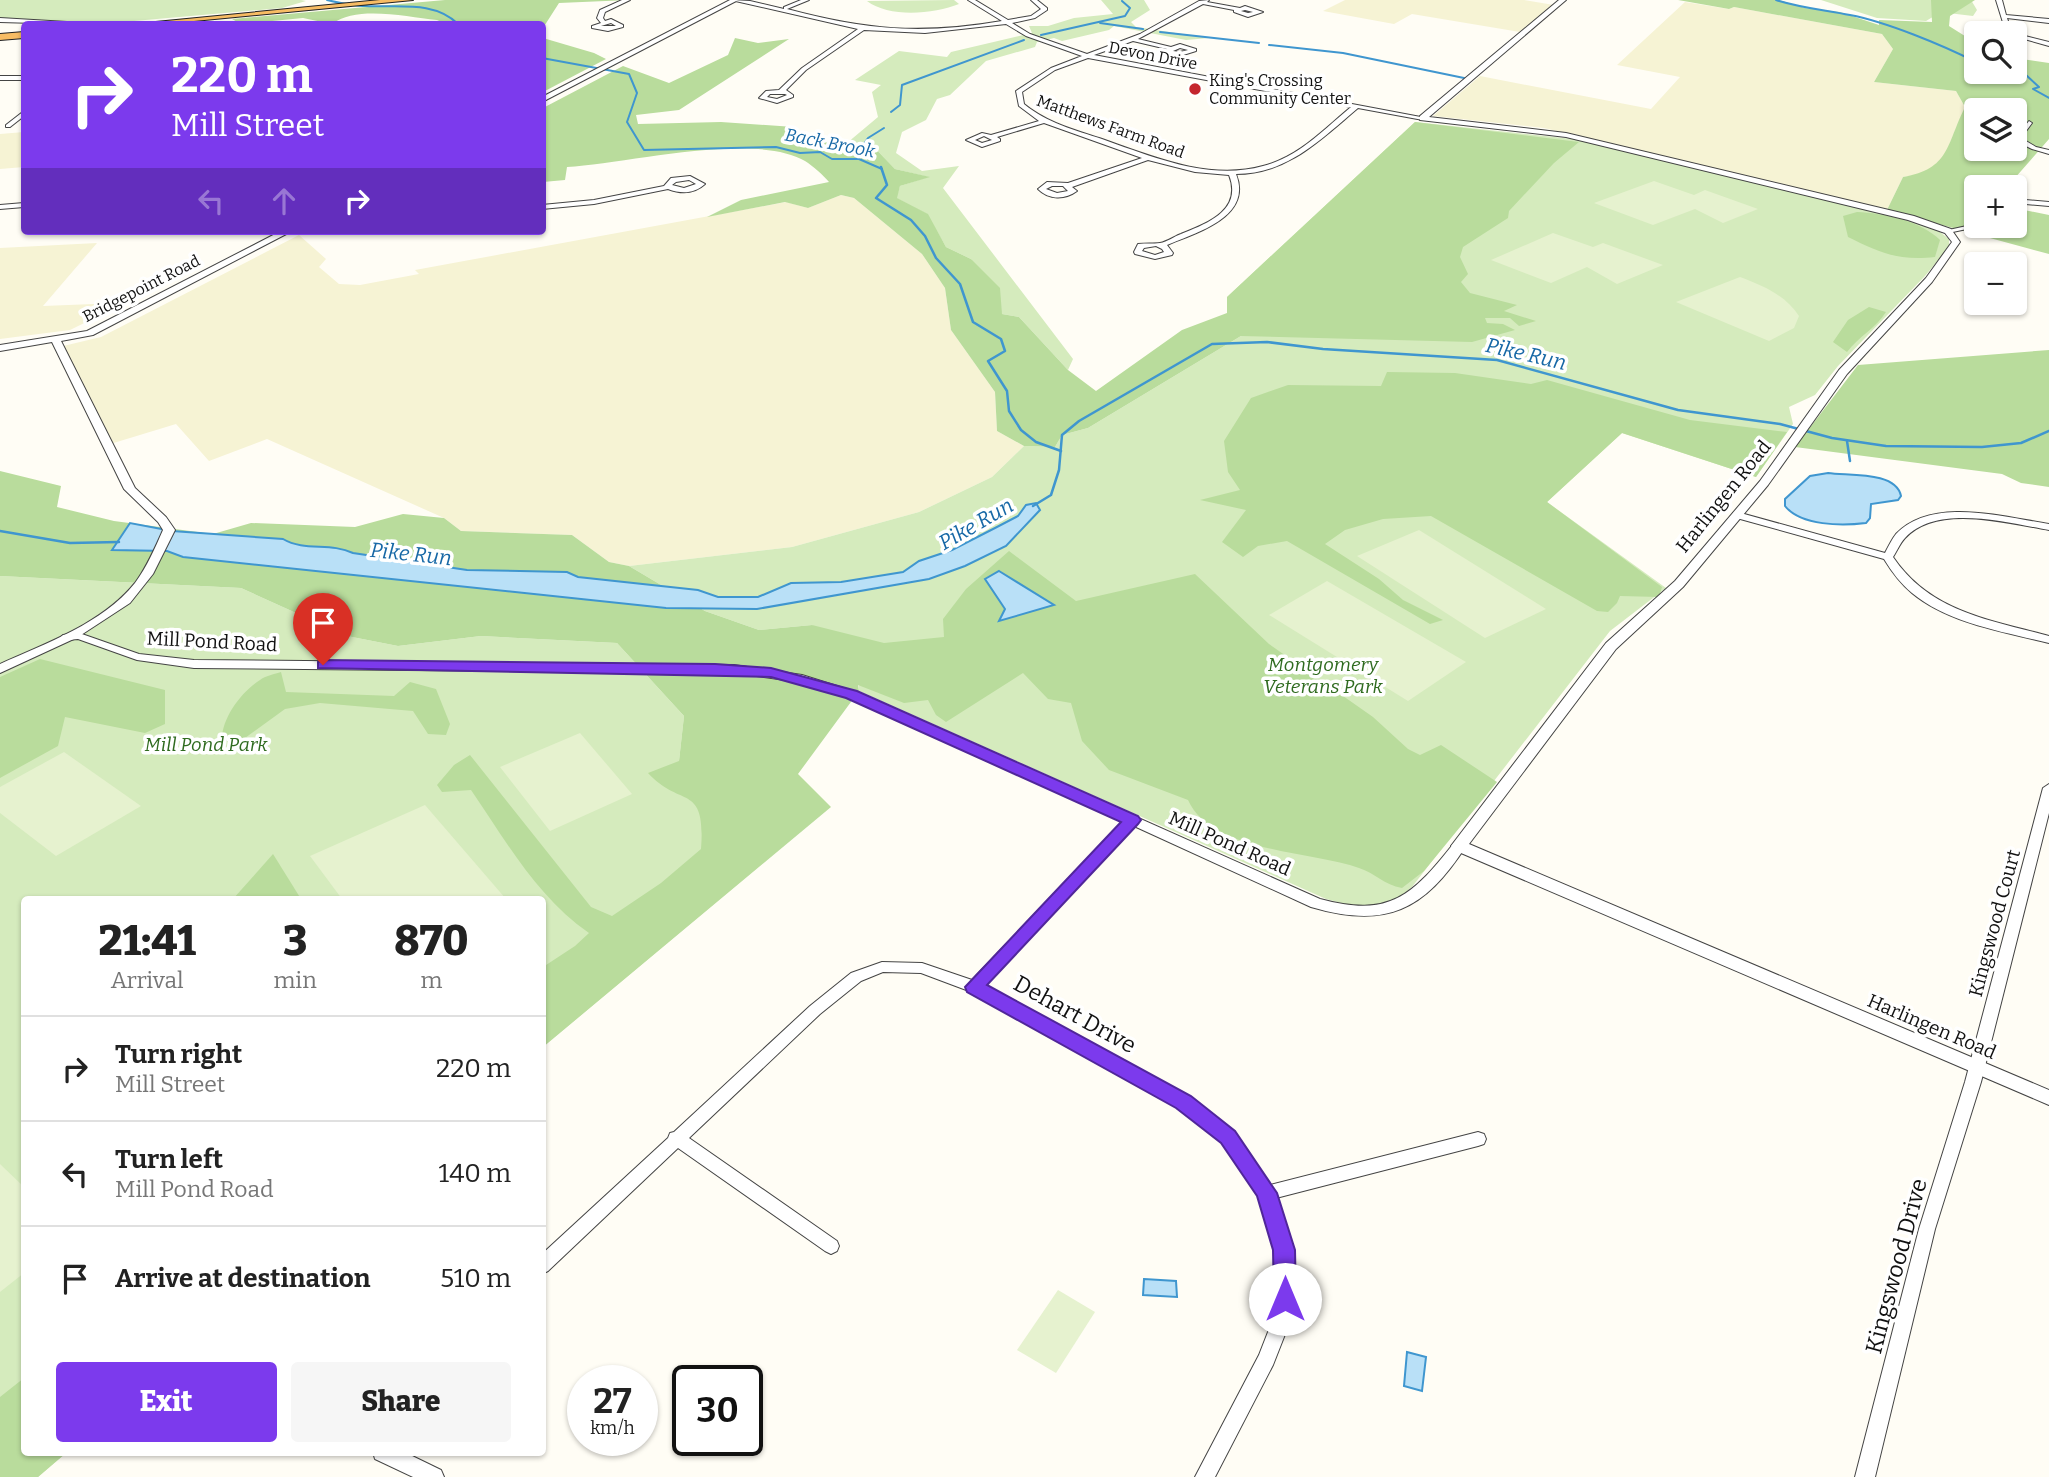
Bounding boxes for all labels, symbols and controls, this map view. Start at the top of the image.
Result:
map controls [1964,21,2027,315]
button: search [1964,21,2027,84]
street label: Devon Drive [1107,38,1199,73]
text: 220 m [171,46,313,105]
icon: right [56,49,147,140]
place label: King's Crossing Community Center [1209,71,1351,108]
marker: King's Crossing Community Center [1187,81,1203,97]
street label: Matthews Farm Road [1034,91,1188,162]
button: layers [1964,98,2027,161]
text: Mill Street [171,106,324,144]
water label: Back Brook [783,124,877,163]
button: + [1964,175,2027,238]
icon: left [192,182,230,220]
icon: ahead [265,182,303,220]
icon: right [338,182,376,220]
street label: Bridgepoint Road [80,251,203,326]
button: − [1964,252,2027,315]
water label: Pike Run [1483,332,1569,376]
street label: Harlingen Road [1671,436,1776,557]
water label: Pike Run [934,492,1018,556]
water label: Pike Run [369,537,453,571]
pin [293,593,353,665]
icon: arrive [304,604,342,642]
street label: Mill Pond Road [146,627,278,656]
park label: Montgomery Veterans Park [1263,653,1383,698]
park label: Mill Pond Park [144,733,268,756]
street label: Mill Pond Road [1165,806,1294,881]
street label: Kingswood Court [1964,847,2025,999]
text: 21:41 [98,916,196,966]
text: 3 [283,916,307,966]
text: 870 [394,916,469,966]
text: Arrival [111,966,184,994]
text: min [273,966,317,994]
text: m [420,966,442,994]
street label: Dehart Drive [1009,969,1141,1059]
street label: Harlingen Road [1864,989,2000,1064]
text: Turn right [115,1039,242,1070]
icon: right [56,1050,94,1088]
text: 220 m [436,1053,511,1084]
text: Mill Street [115,1070,225,1098]
text: Turn left [115,1144,223,1175]
icon: left [56,1155,94,1193]
text: 140 m [439,1158,511,1189]
text: Mill Pond Road [115,1175,274,1203]
street label: Kingswood Drive [1859,1175,1933,1357]
icon: arrive [56,1260,94,1298]
position arrow [1248,1262,1322,1336]
text: Arrive at destination [115,1263,370,1294]
text: 510 m [440,1263,511,1294]
button: Exit [56,1362,277,1442]
button: Share [291,1362,511,1442]
speed limit sign: 30 [672,1365,763,1456]
text: 27 [593,1380,632,1422]
text: km/h [590,1417,635,1439]

